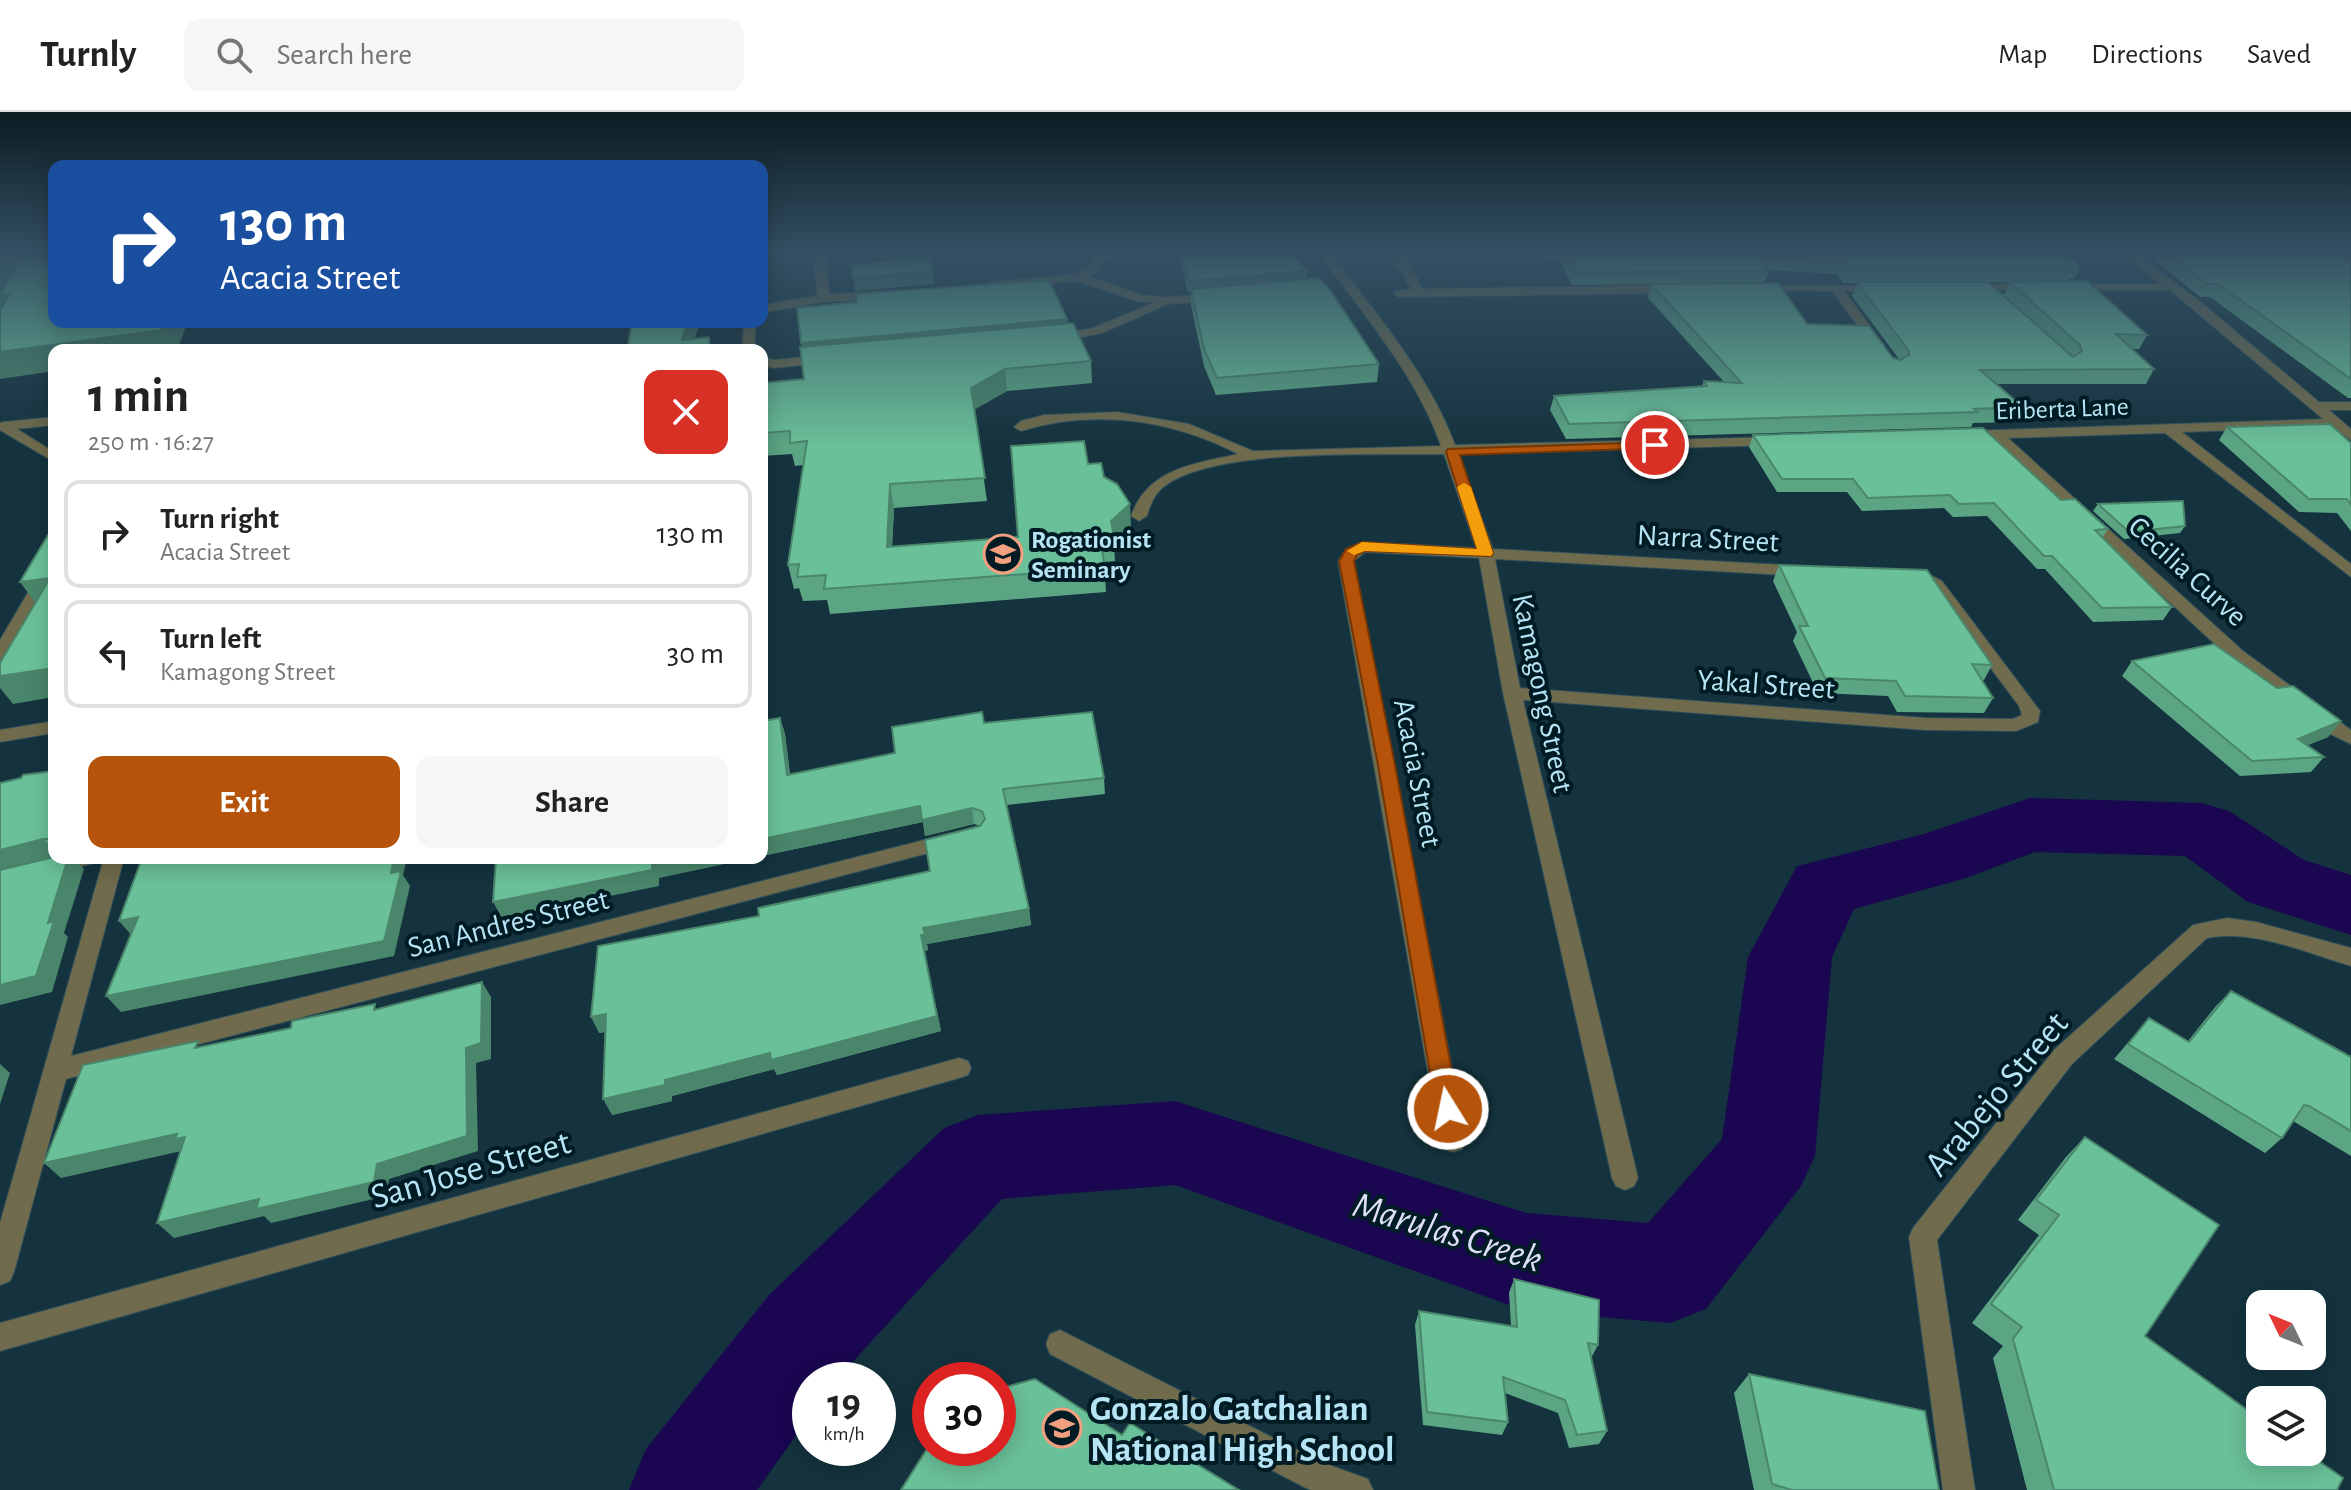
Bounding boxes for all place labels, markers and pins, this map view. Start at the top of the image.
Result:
pin [1621,411,1689,479]
place label: Rogationist Seminary [1031,527,1151,583]
school or university icon: Rogationist Seminary [982,533,1024,575]
place label: Gonzalo Gatchalian National High School [1090,1391,1395,1468]
school or university icon: Gonzalo Gatchalian National High School [1041,1407,1083,1449]

